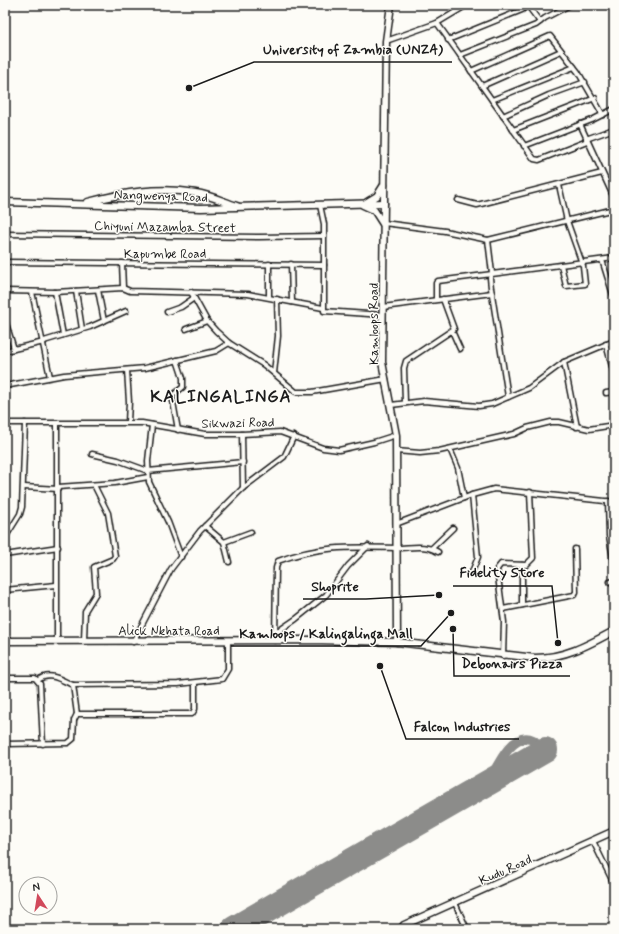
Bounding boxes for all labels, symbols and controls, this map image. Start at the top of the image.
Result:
callout: University of Zambia (UNZA) [254,36,452,62]
text: University of Zambia (UNZA) [263,41,443,59]
street label: Nangwenya Road [114,186,208,208]
street label: Chiyuni Mazamba Street [94,218,236,237]
street label: Kapumbe Road [124,246,206,263]
street label: Kamloops Road [366,283,383,365]
district label: KALINGALINGA [150,386,292,408]
street label: Sikwazi Road [201,414,275,433]
callout: Fidelity Store [453,560,552,586]
text: Fidelity Store [460,564,544,582]
callout: Shoprite [303,573,366,599]
text: Shoprite [311,578,359,596]
callout: Kamloops / Kalingalinga Mall [231,620,421,646]
street label: Alick Nkhata Road [118,623,220,640]
text: Kamloops / Kalingalinga Mall [239,625,413,646]
callout: Debonairs Pizza [454,650,570,676]
text: Debonairs Pizza [461,655,563,673]
callout: Falcon Industries [406,713,519,739]
text: Falcon Industries [414,718,511,736]
street label: Kudu Road [476,851,535,890]
north arrow [18,876,58,916]
text: N [31,880,41,895]

